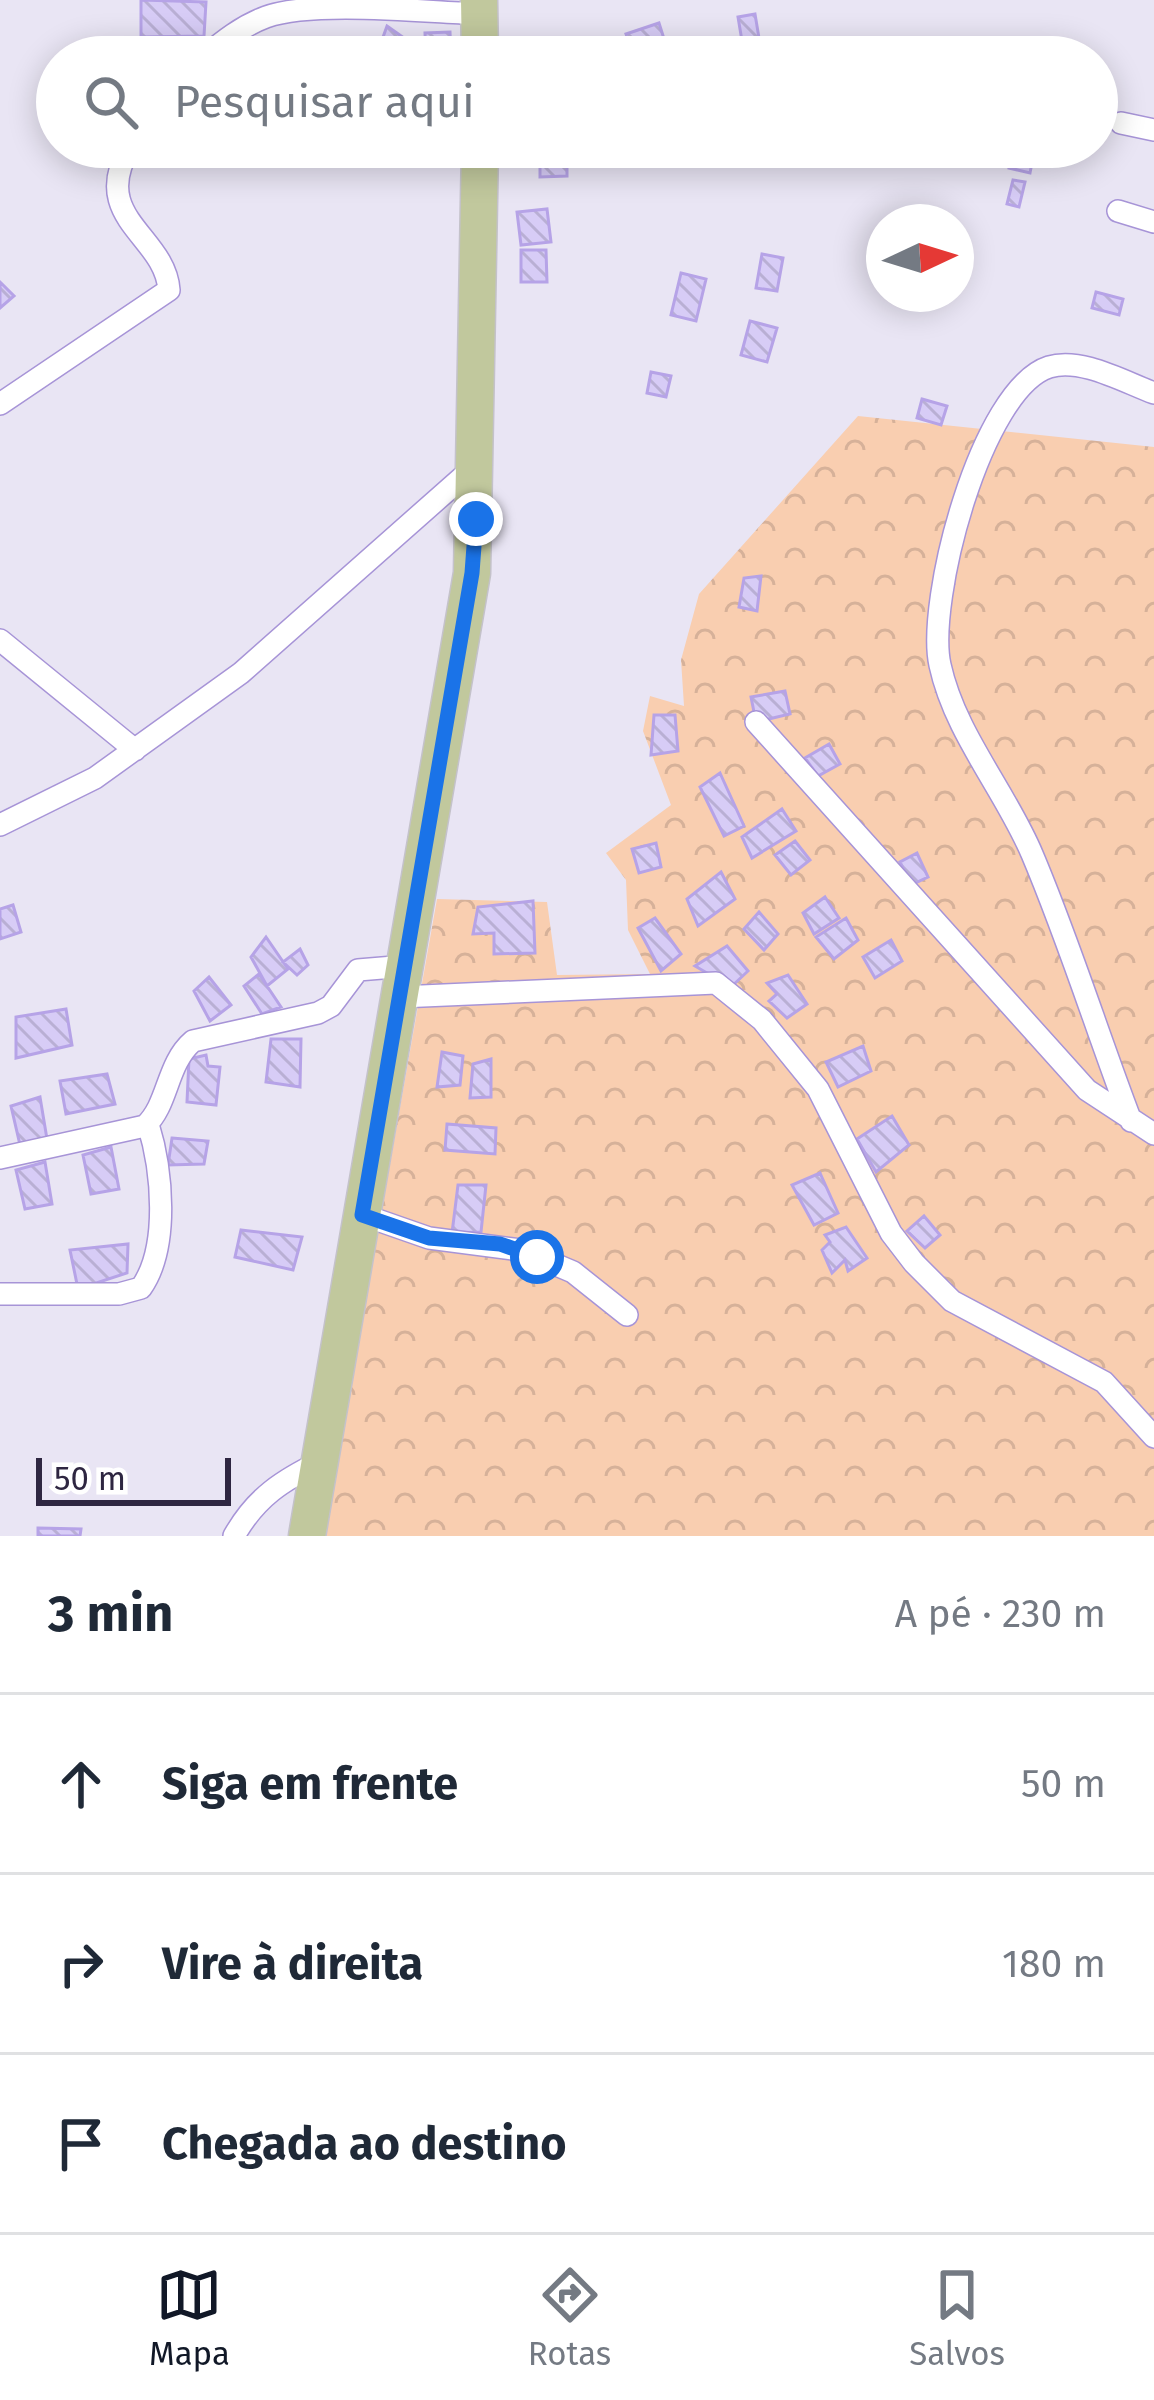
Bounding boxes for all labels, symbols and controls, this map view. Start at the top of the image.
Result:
search box [36,36,1118,168]
icon: search [78,69,144,135]
text: Pesquisar aqui [174,75,475,129]
north arrow [866,204,974,312]
route end [449,492,503,546]
route start [510,1230,564,1284]
scale bar [36,1452,231,1505]
text: 50 m [54,1459,126,1499]
text: 3 min [48,1583,174,1645]
text: A pé · 230 m [895,1591,1106,1637]
icon: ahead [48,1751,114,1817]
text: Siga em frente [162,1757,458,1811]
text: 50 m [1021,1761,1106,1807]
icon: right [48,1931,114,1997]
text: Vire à direita [162,1937,423,1991]
text: 180 m [1002,1941,1106,1987]
icon: arrive [48,2111,114,2177]
text: Chegada ao destino [162,2117,566,2171]
tab: Mapa [149,2262,230,2374]
tab: Rotas [528,2262,611,2374]
tab: Salvos [909,2262,1005,2374]

